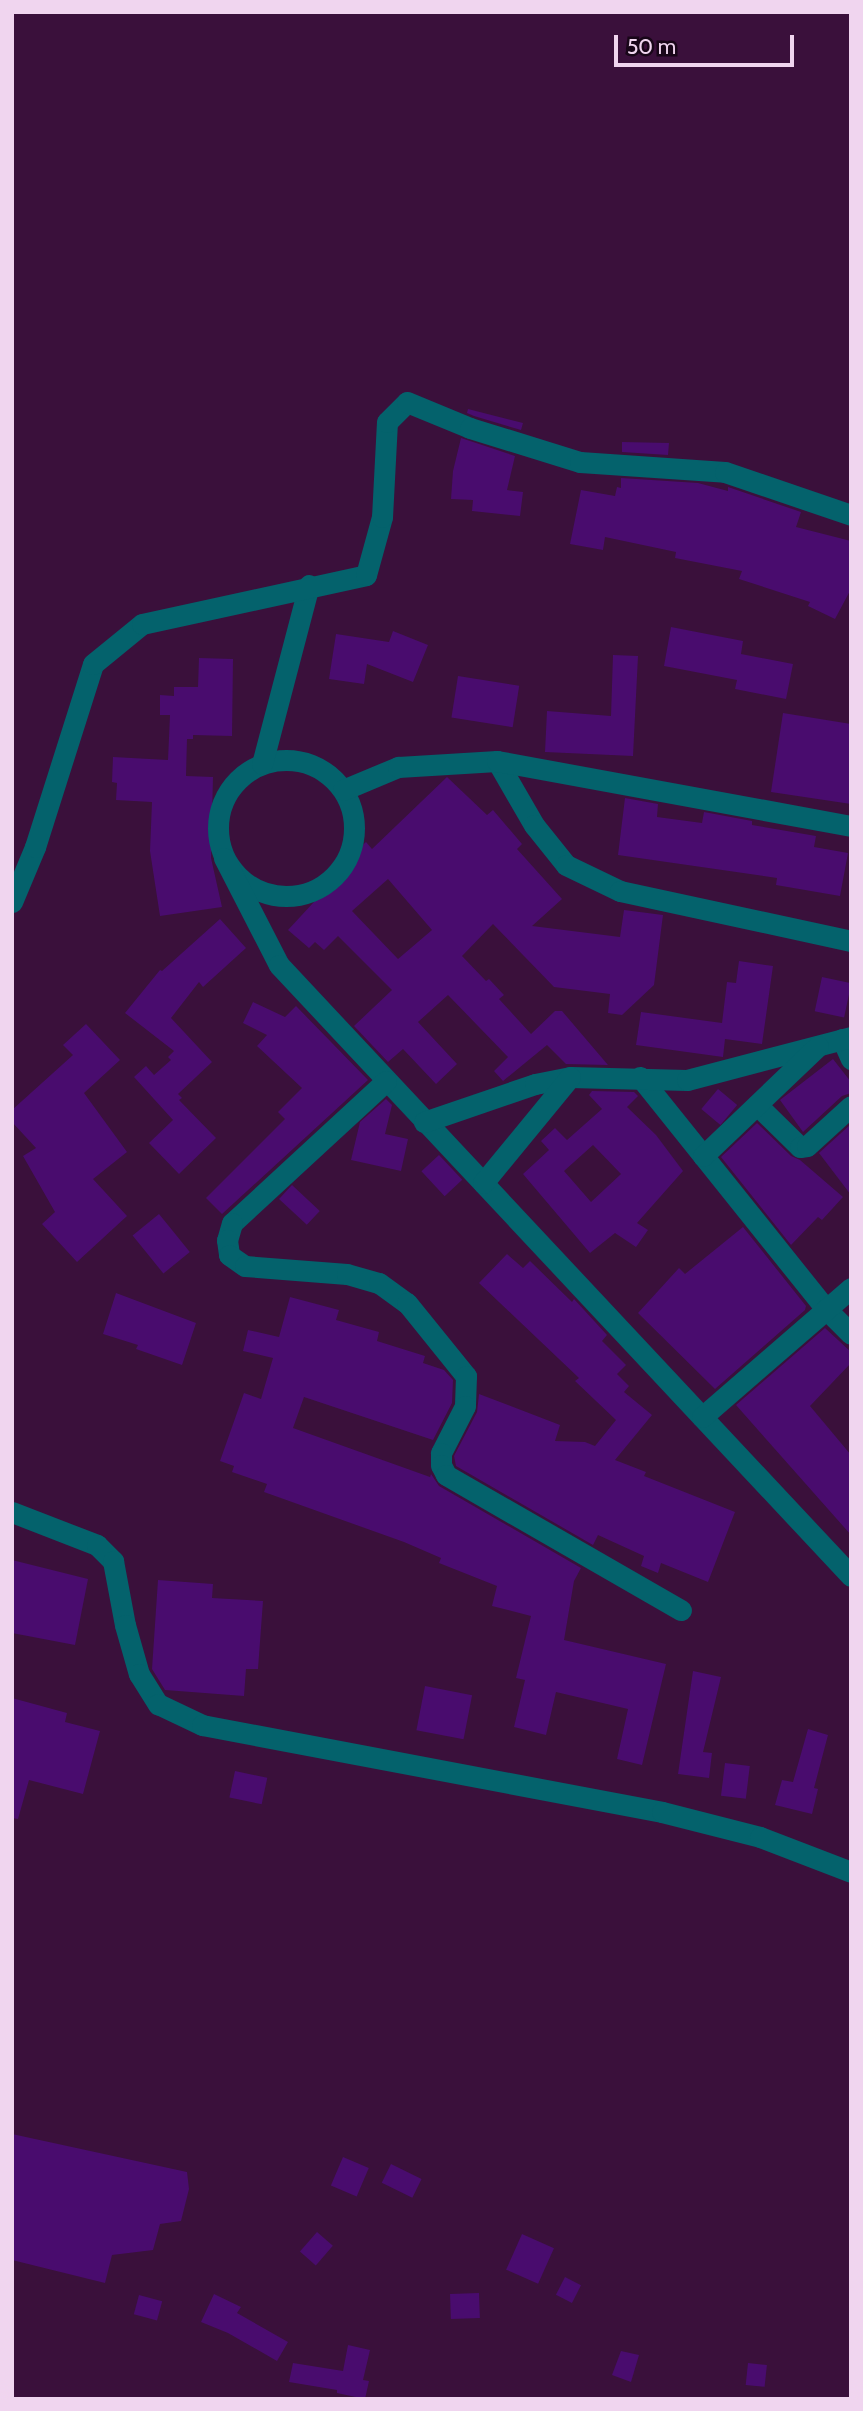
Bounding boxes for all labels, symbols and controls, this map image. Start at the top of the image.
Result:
scale bar [618,21,798,65]
text: 50 m [627,34,676,59]

